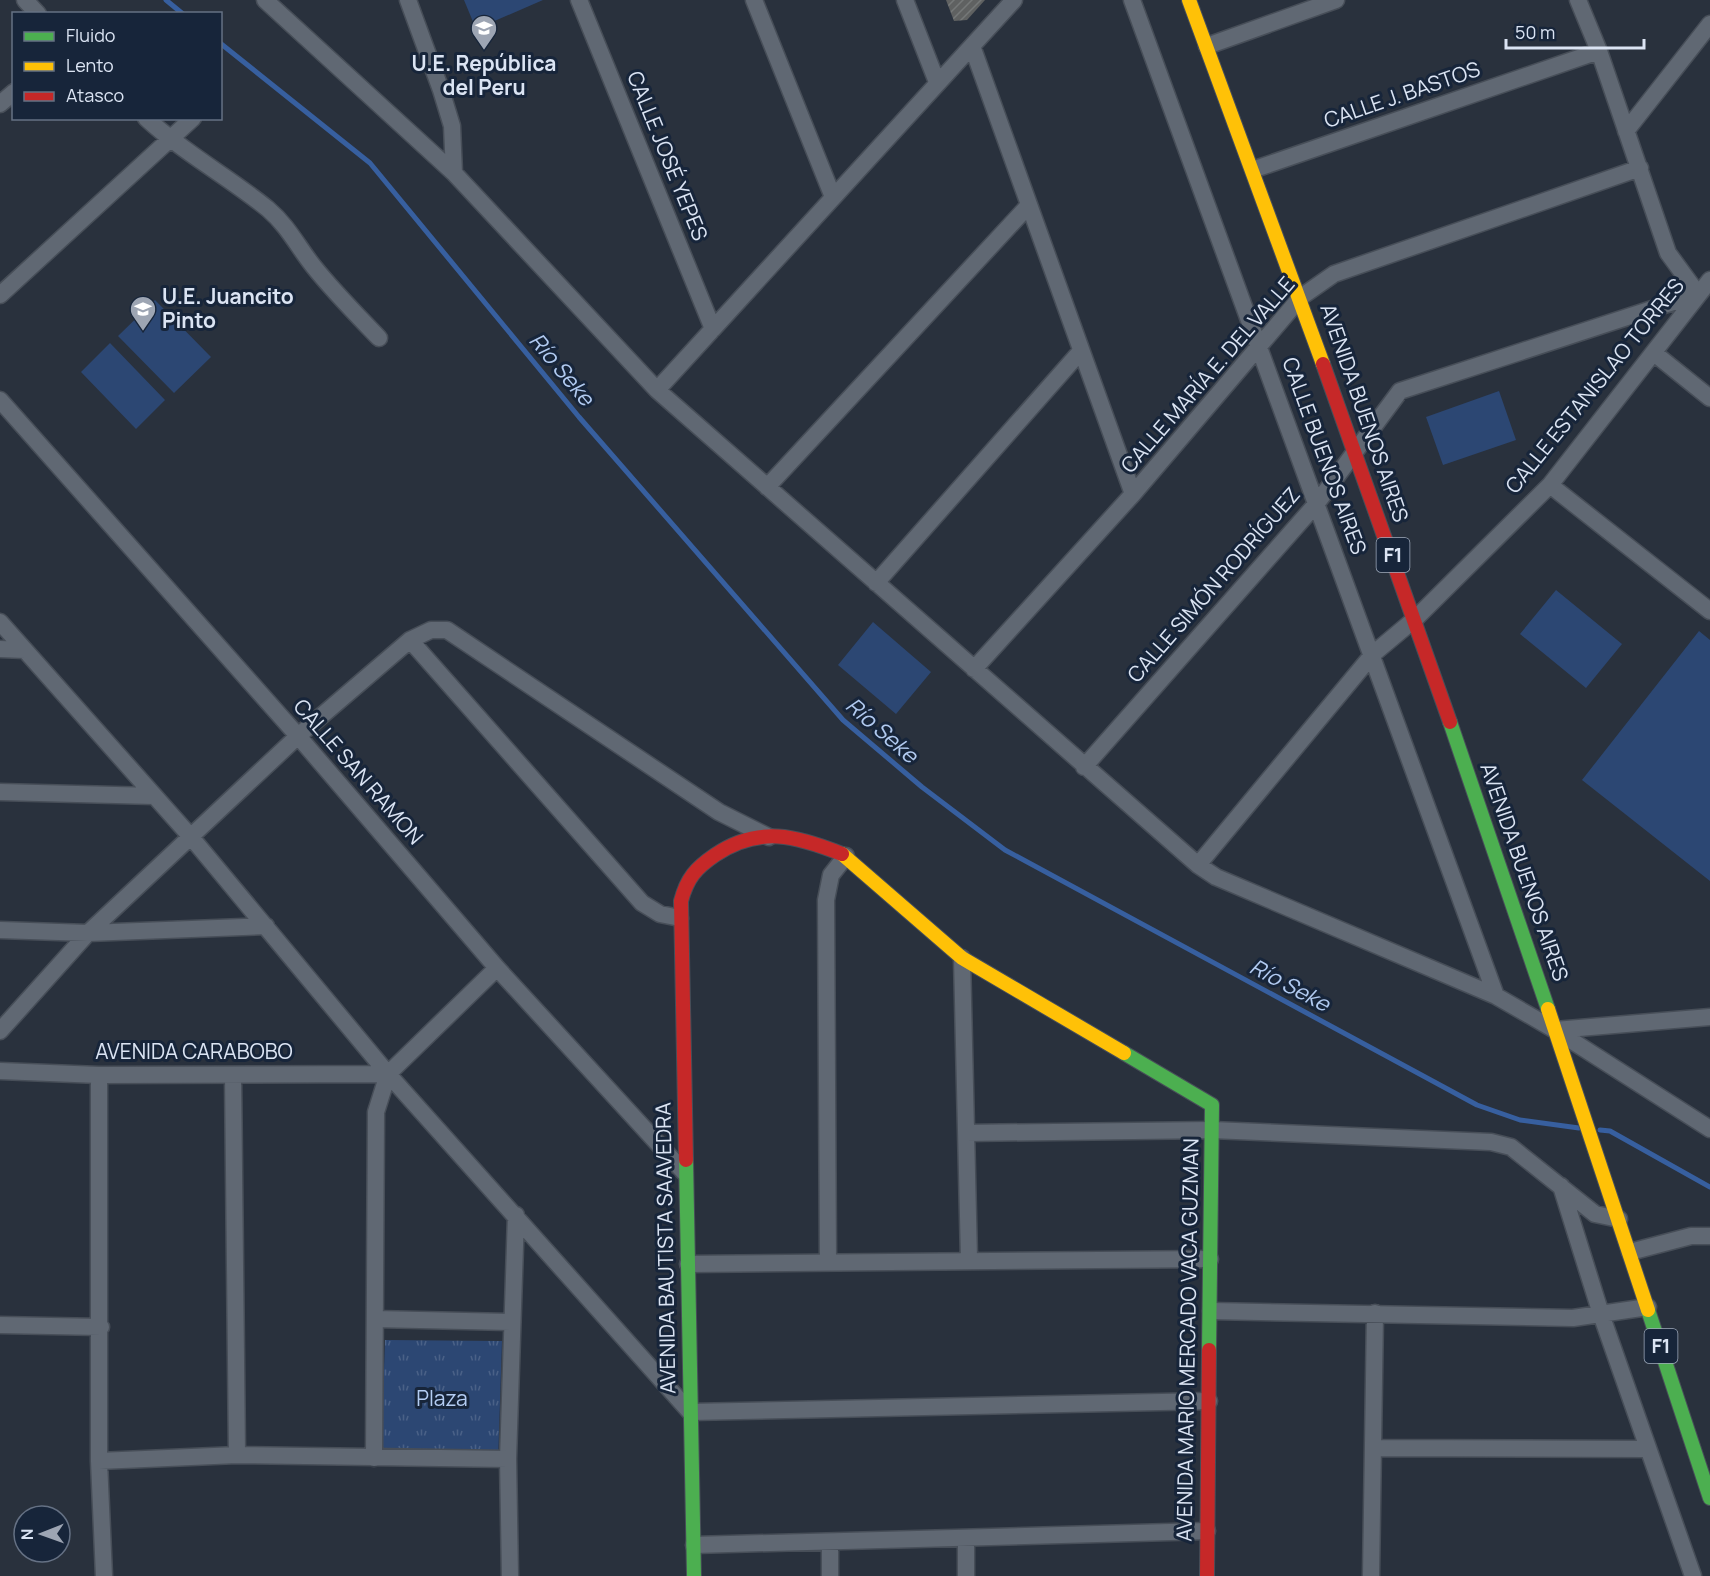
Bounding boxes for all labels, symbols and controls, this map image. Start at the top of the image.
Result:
legend [12,12,222,120]
scale bar [1506,12,1644,50]
school or university icon: U.E. República del Peru [469,13,499,51]
text: 50 m [1515,20,1555,44]
text: Fluido [66,23,115,47]
place label: U.E. República del Peru [412,49,556,101]
text: Lento [66,53,114,77]
street label: CALLE J. BASTOS [1320,54,1483,134]
street label: CALLE JOSÉ YEPES [621,67,715,244]
text: Atasco [66,83,124,107]
street label: CALLE MARÍA E. DEL VALLE [1114,270,1300,478]
street label: CALLE ESTANISLAO TORRES [1499,272,1690,499]
place label: U.E. Juancito Pinto [162,282,294,334]
school or university icon: U.E. Juancito Pinto [128,294,158,332]
street label: AVENIDA BUENOS AIRES [1314,300,1415,526]
water label: Río Seke [523,326,602,413]
street label: CALLE BUENOS AIRES [1276,353,1374,558]
street label: CALLE SIMÓN RODRÍGUEZ [1121,481,1306,688]
road number: F1 [1376,538,1410,572]
water label: Río Seke [840,690,925,770]
street label: CALLE SAN RAMON [288,693,430,850]
street label: AVENIDA BUENOS AIRES [1474,759,1575,985]
water label: Río Seke [1245,951,1336,1019]
street label: AVENIDA CARABOBO [95,1037,293,1065]
street label: AVENIDA BAUTISTA SAAVEDRA [648,1102,682,1394]
street label: AVENIDA MARIO MERCADO VACA GUZMAN [1169,1138,1205,1542]
road number: F1 [1644,1329,1678,1363]
park label: Plaza [416,1384,468,1412]
north arrow [12,1504,72,1564]
text: N [16,1528,38,1540]

